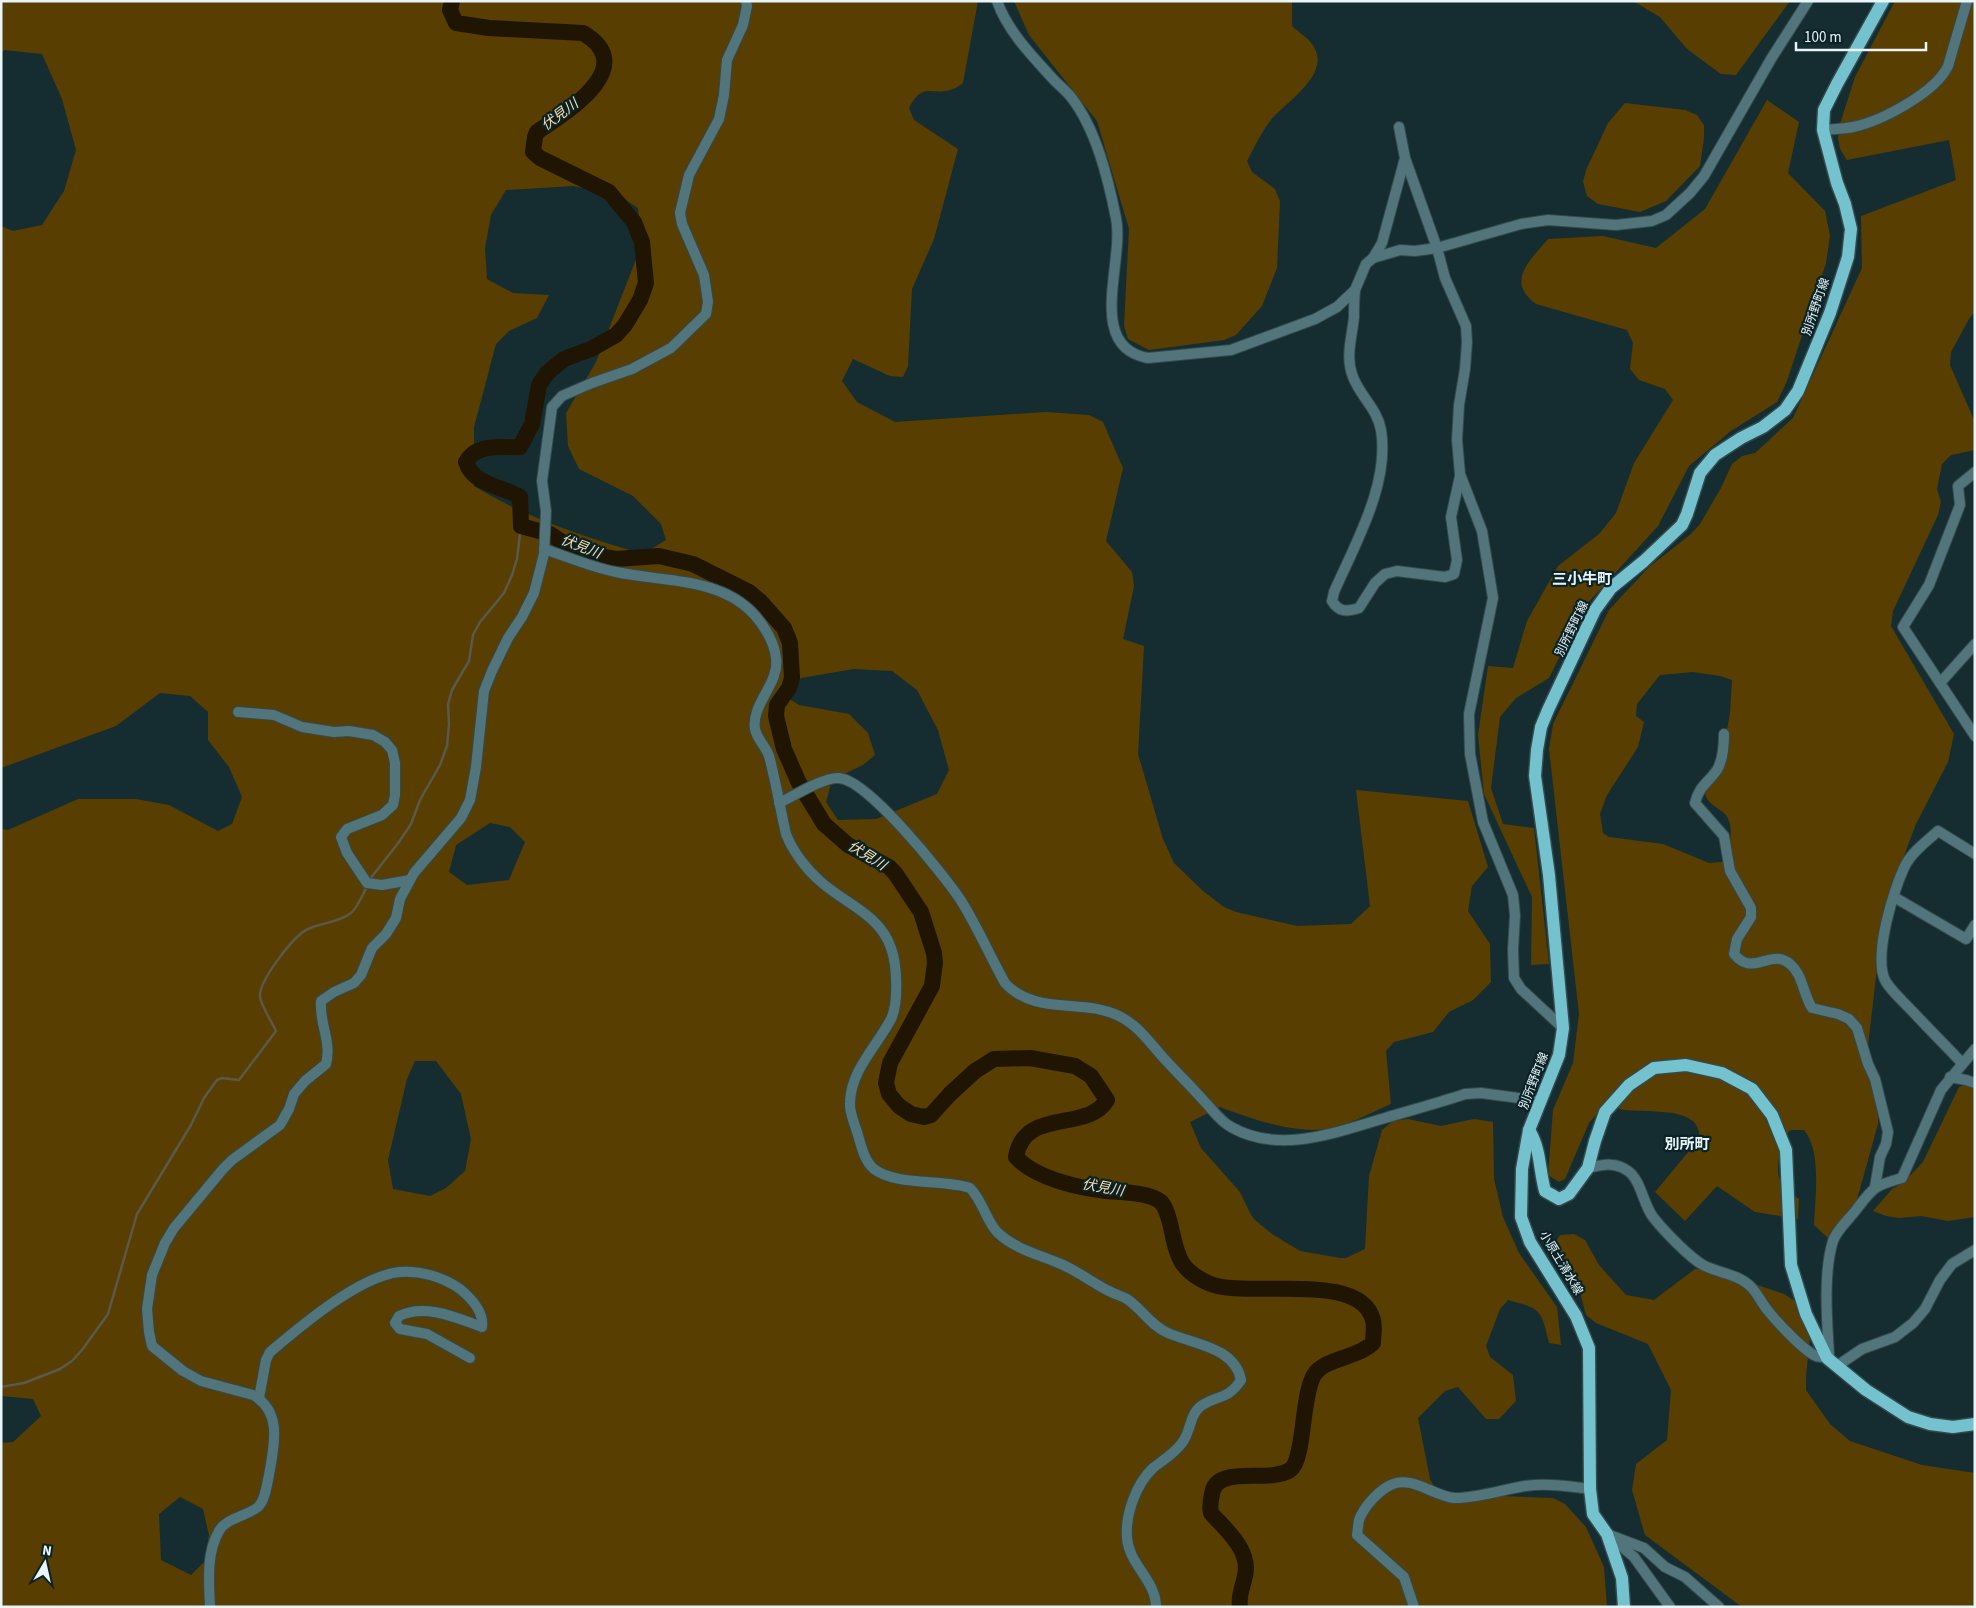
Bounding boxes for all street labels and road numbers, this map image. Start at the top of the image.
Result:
street label: 別所野町線 [1798,276,1834,338]
street label: 別所野町線 [1551,598,1593,660]
street label: 別所野町線 [1515,1050,1553,1112]
street label: 小原土清水線 [1535,1228,1587,1298]

